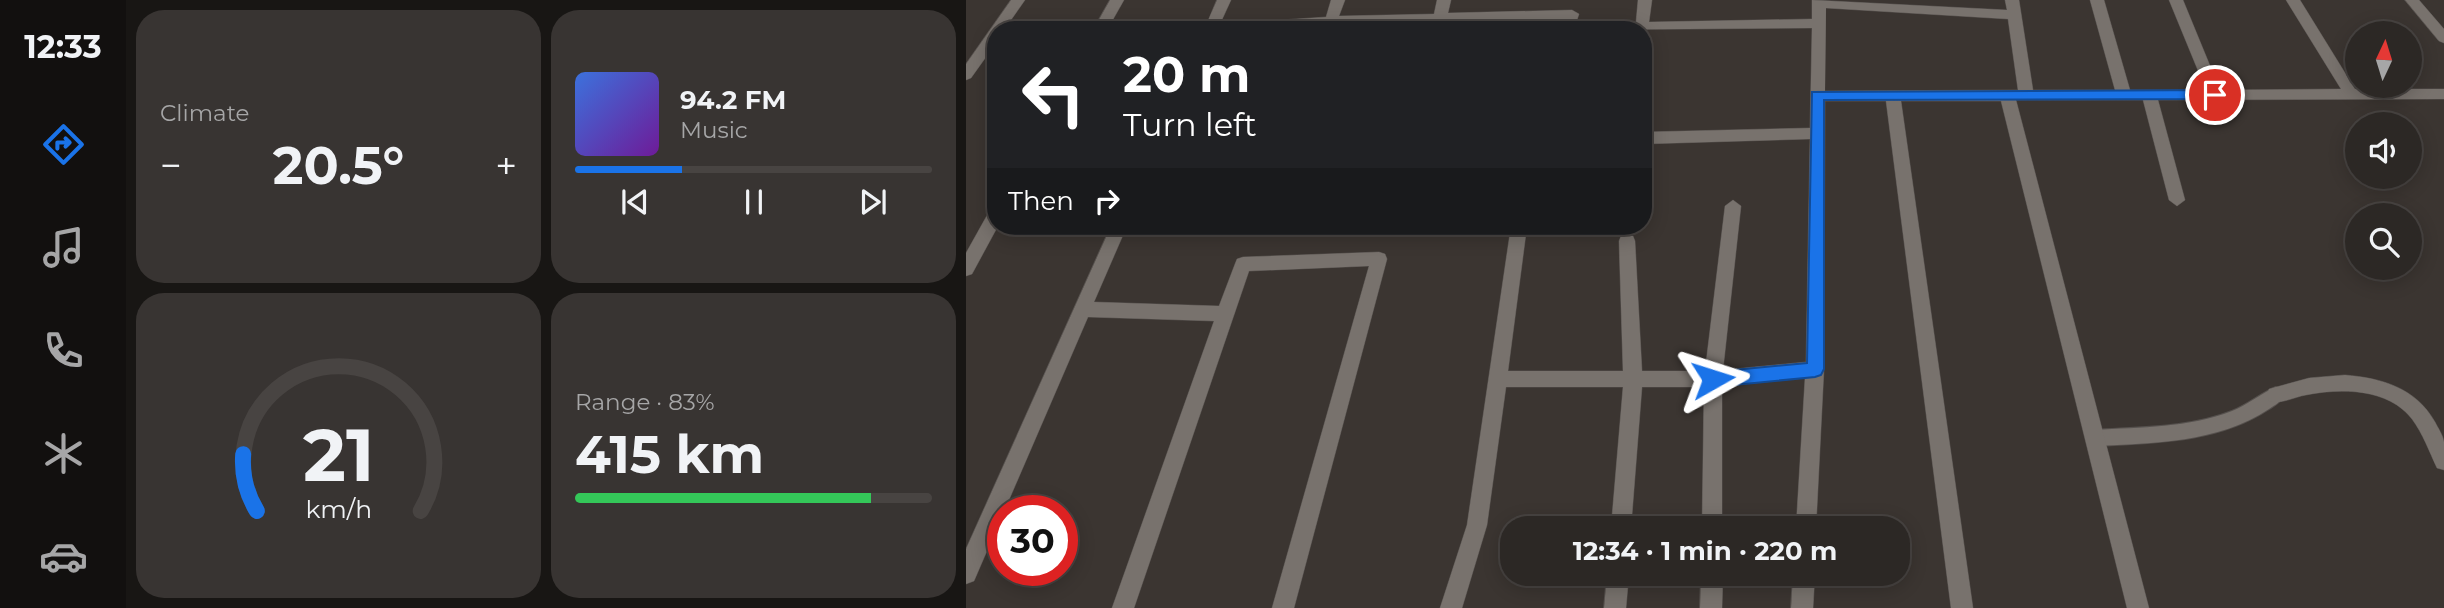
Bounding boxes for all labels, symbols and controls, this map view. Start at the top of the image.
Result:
north arrow [2345,21,2422,98]
map controls [2345,21,2422,280]
text: 12:33 [24,27,102,66]
text: 20 m [1123,45,1250,104]
icon: left [1008,49,1099,140]
pin [2185,65,2245,125]
icon: arrive [2196,76,2234,114]
text: 94.2 FM [680,84,786,116]
text: Climate [160,99,249,127]
text: Turn left [1123,105,1257,144]
button: sound [2345,112,2422,189]
text: Music [680,116,748,144]
icon: directions [39,120,88,169]
text: 20.5° [273,134,404,197]
text: − [160,142,182,189]
text: + [495,142,517,189]
icon: right [1088,182,1126,220]
icon: previous [616,183,654,221]
icon: pause [735,183,773,221]
icon: next [854,183,892,221]
text: Then [1008,185,1074,217]
button: search [2345,203,2422,280]
icon: music [39,223,88,272]
icon: phone [39,326,88,375]
position arrow [1676,342,1750,416]
text: Range · 83% [575,388,715,416]
text: 21 [303,412,374,500]
text: 415 km [575,423,764,486]
icon: climate [39,429,88,478]
text: km/h [305,494,372,524]
speed limit sign: 30 [987,495,1078,586]
icon: car [39,532,88,581]
text: 12:34 · 1 min · 220 m [1573,535,1837,567]

